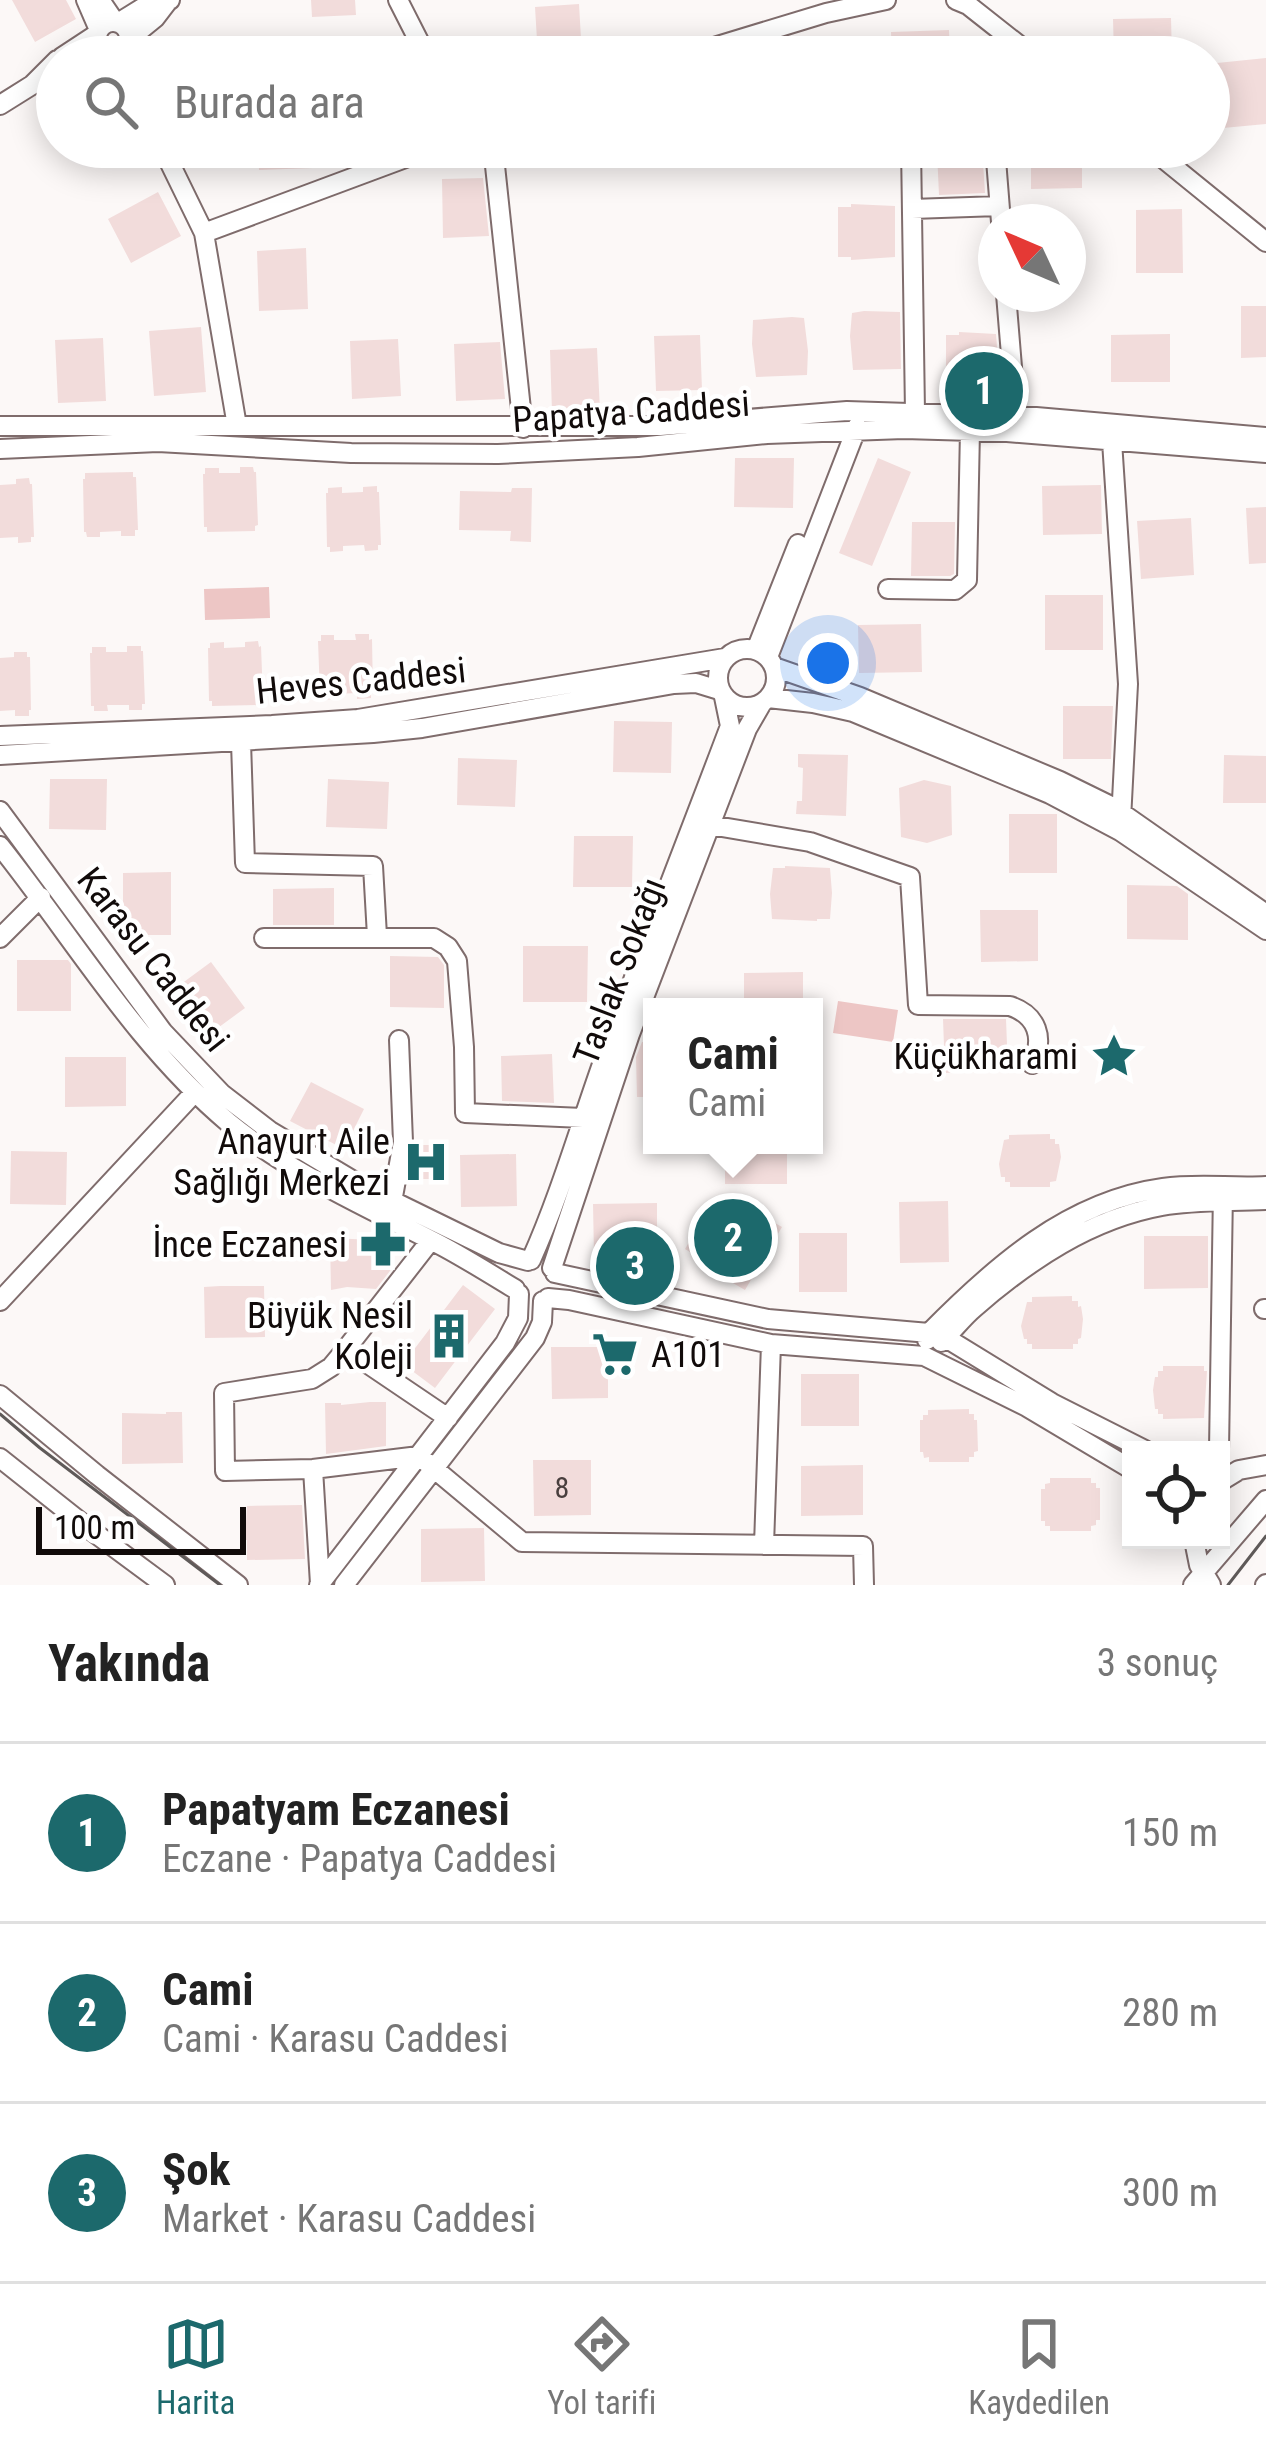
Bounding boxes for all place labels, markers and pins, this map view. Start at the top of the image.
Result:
pin: 1 [945,346,1023,436]
place icon: Küçükharami [1089,1031,1139,1081]
place label: Küçükharami [894,1036,1078,1078]
place label: Anayurt Aile Sağlığı Merkezi [173,1121,390,1204]
hospital icon: Anayurt Aile Sağlığı Merkezi [401,1137,451,1187]
pin: 2 [694,1193,772,1283]
pharmacy icon: İnce Eczanesi [358,1219,408,1269]
pin: 3 [596,1221,674,1311]
place label: İnce Eczanesi [153,1224,347,1266]
place label: Büyük Nesil Koleji [247,1295,413,1378]
building icon: Büyük Nesil Koleji [424,1311,474,1361]
supermarket icon: A101 [590,1329,640,1379]
place label: A101 [651,1334,725,1376]

